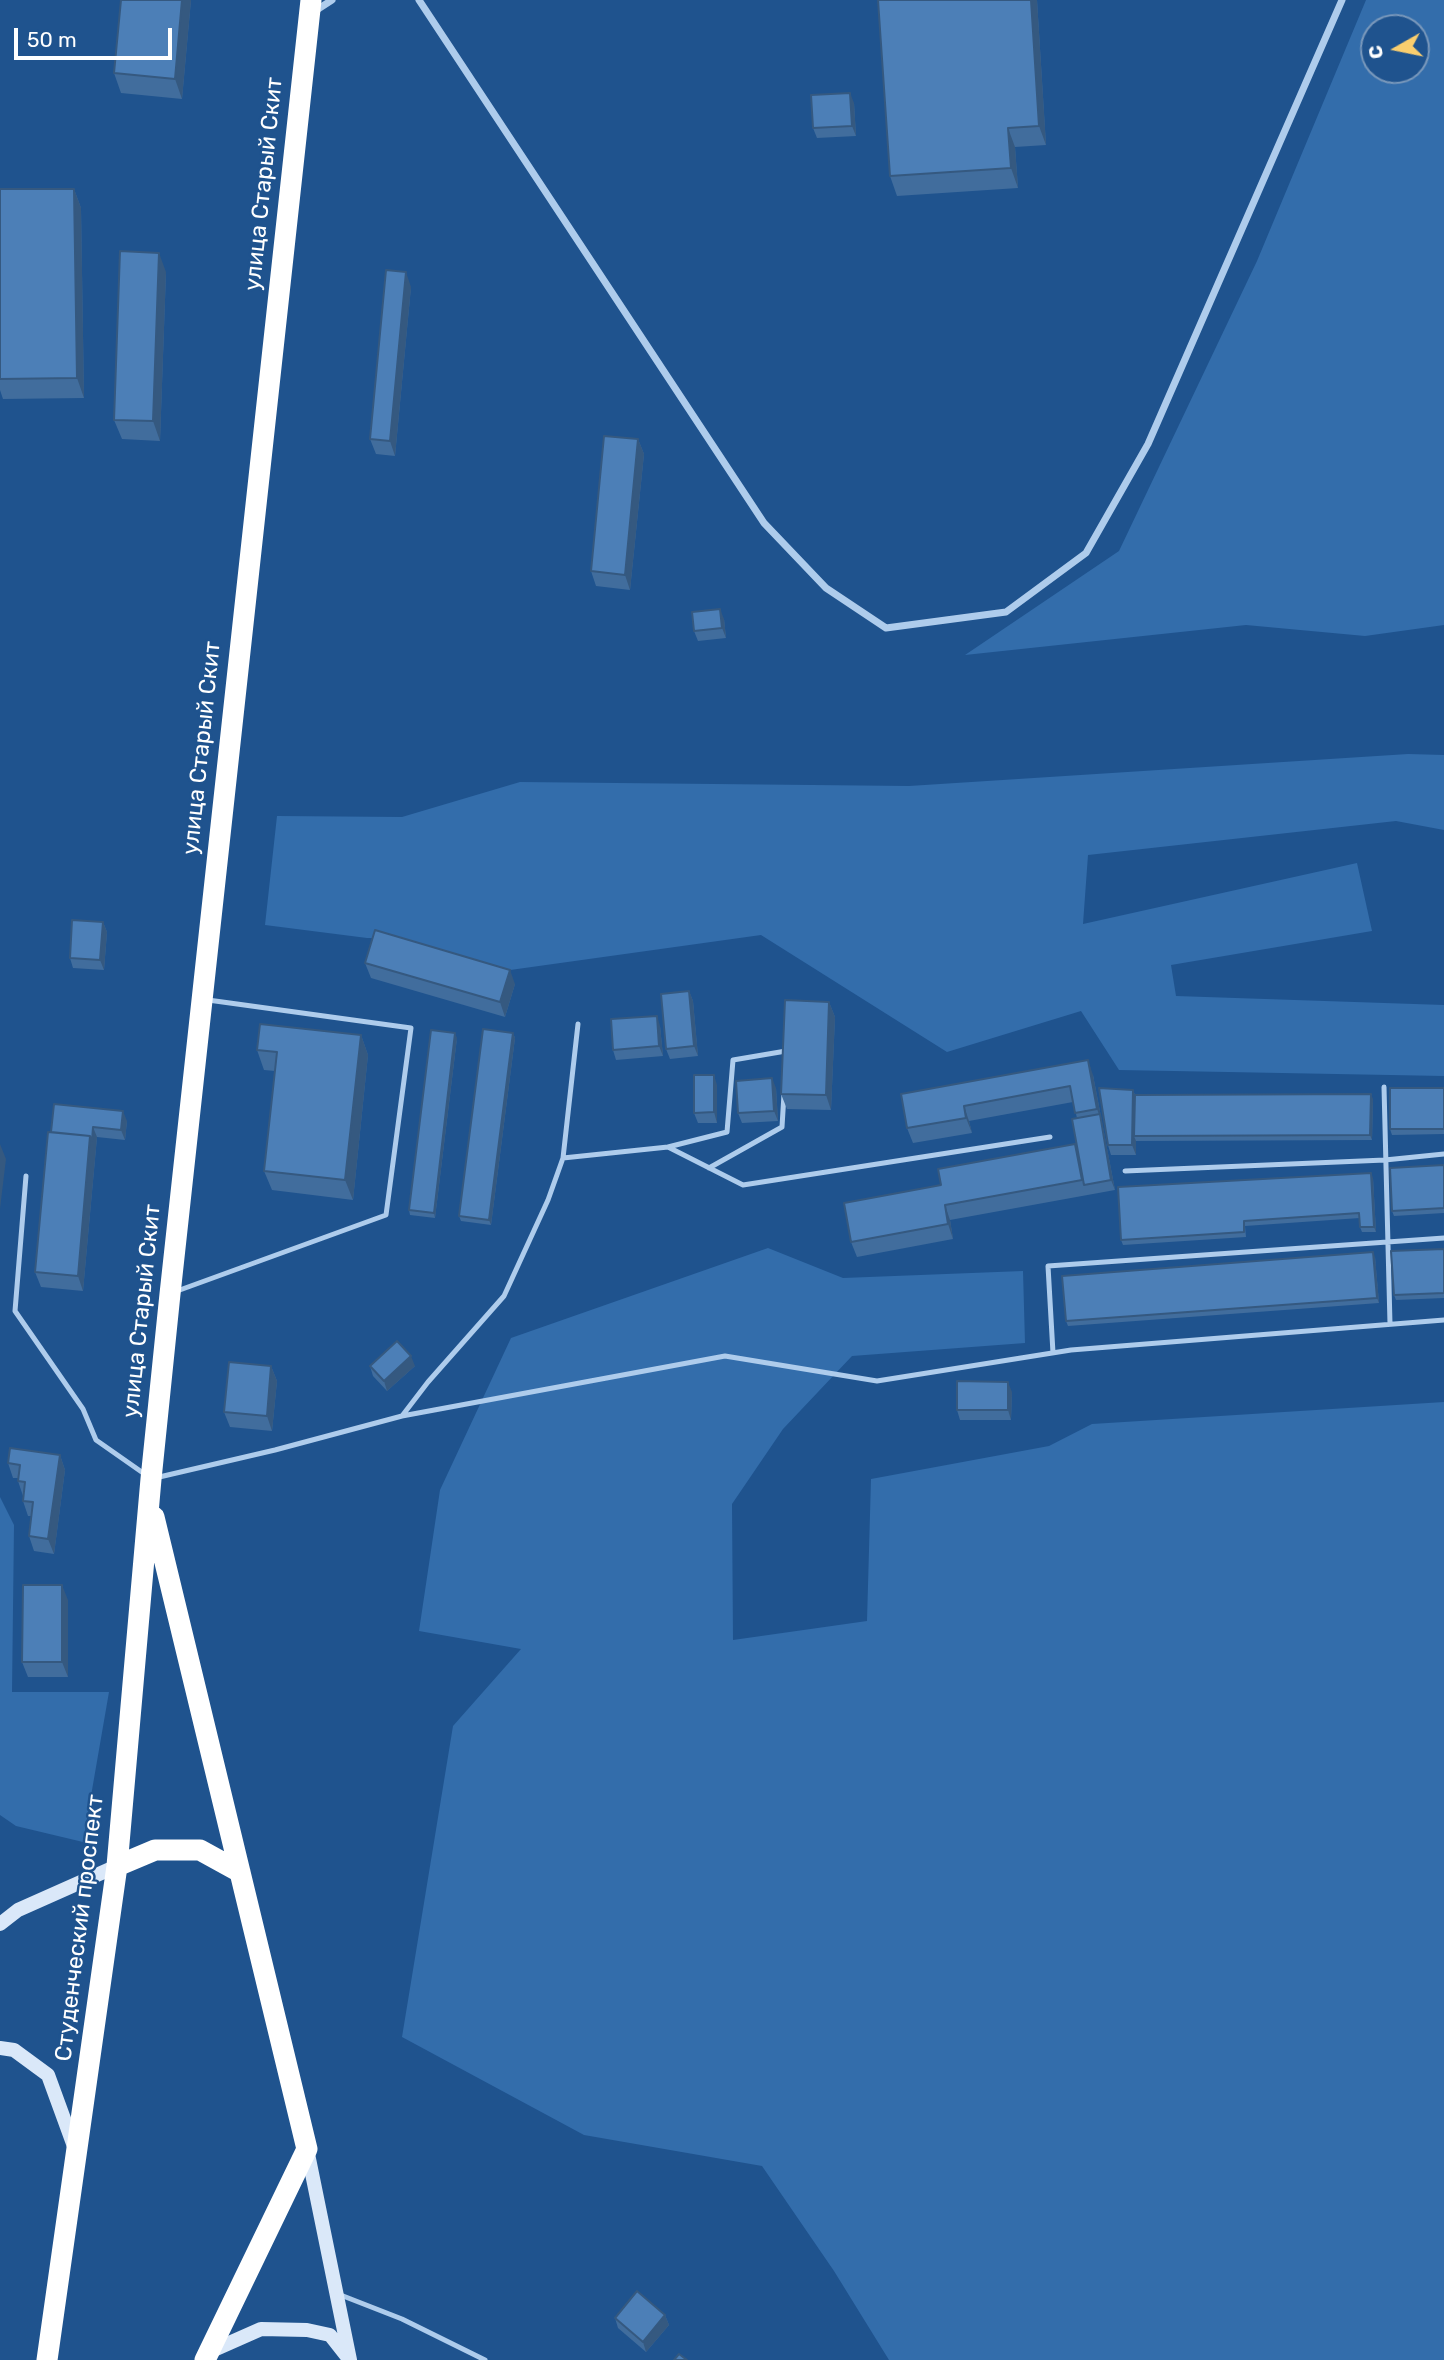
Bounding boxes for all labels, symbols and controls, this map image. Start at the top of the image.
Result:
scale bar [18,14,175,58]
north arrow [1360,14,1430,84]
text: 50 m [27,27,77,52]
text: С [1363,44,1388,60]
street label: улица Старый Скит [239,76,289,292]
street label: улица Старый Скит [177,640,227,856]
street label: улица Старый Скит [117,1203,167,1419]
street label: Студенческий проспект [50,1793,110,2063]

